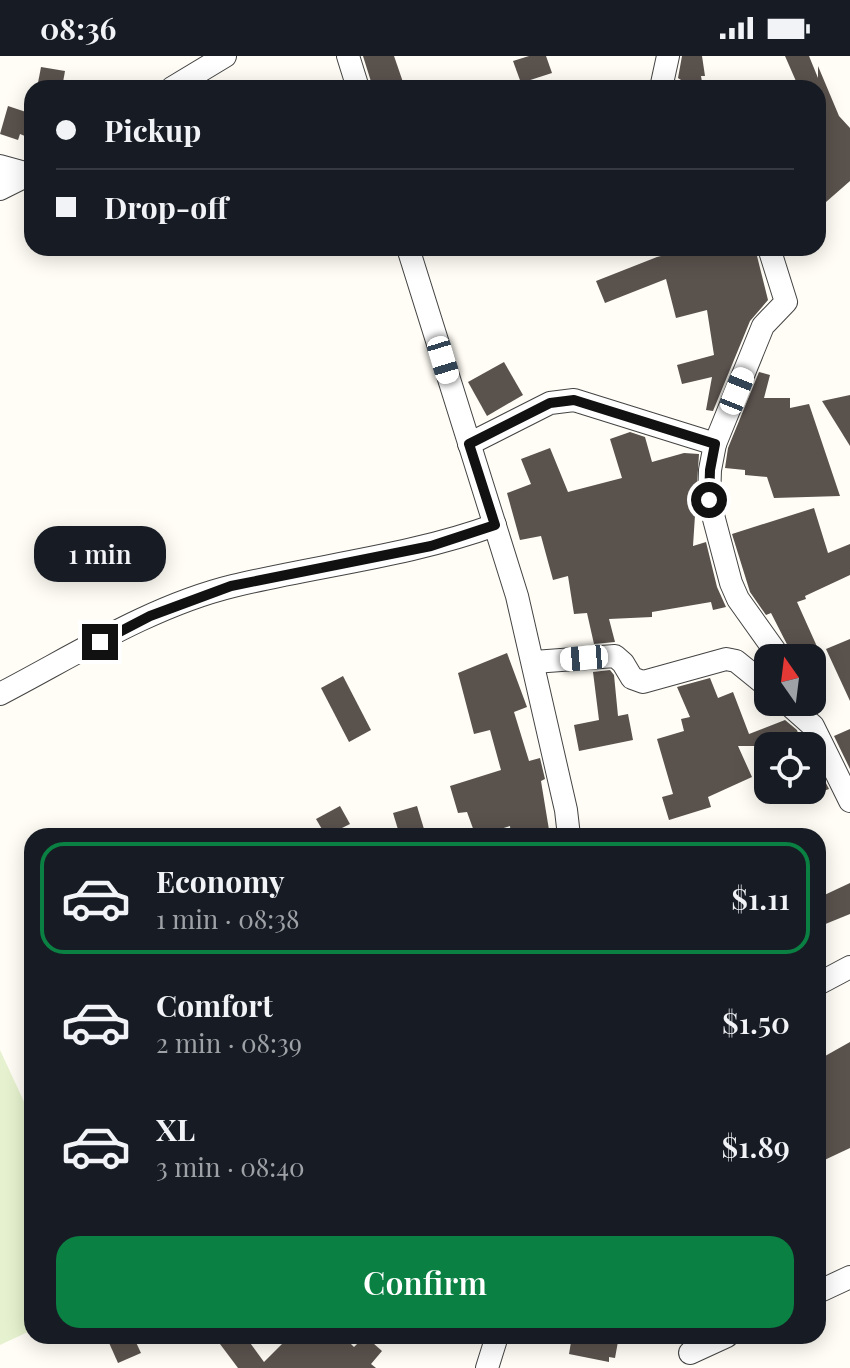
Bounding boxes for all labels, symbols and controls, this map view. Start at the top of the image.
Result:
text: 08:36 [40,8,116,48]
text: Pickup [104,110,201,150]
text: Drop-off [104,187,228,227]
car [425,334,461,386]
car [717,364,757,418]
route start [691,482,727,518]
callout: 1 min [34,526,166,582]
text: 1 min [68,536,132,571]
route end [82,624,118,660]
car [559,644,609,672]
north arrow [754,644,826,716]
map controls [754,644,826,804]
button: locate [754,732,826,804]
text: Economy [156,861,285,901]
icon: car [60,862,132,934]
text: $1.11 [731,878,790,918]
text: 1 min · 08:38 [156,901,299,936]
text: Comfort [156,985,273,1025]
icon: car [60,986,132,1058]
text: $1.50 [722,1002,790,1042]
text: 2 min · 08:39 [156,1025,302,1060]
text: XL [156,1109,195,1149]
icon: car [60,1110,132,1182]
text: $1.89 [721,1126,790,1166]
text: 3 min · 08:40 [156,1149,305,1184]
button: Confirm [56,1236,794,1328]

